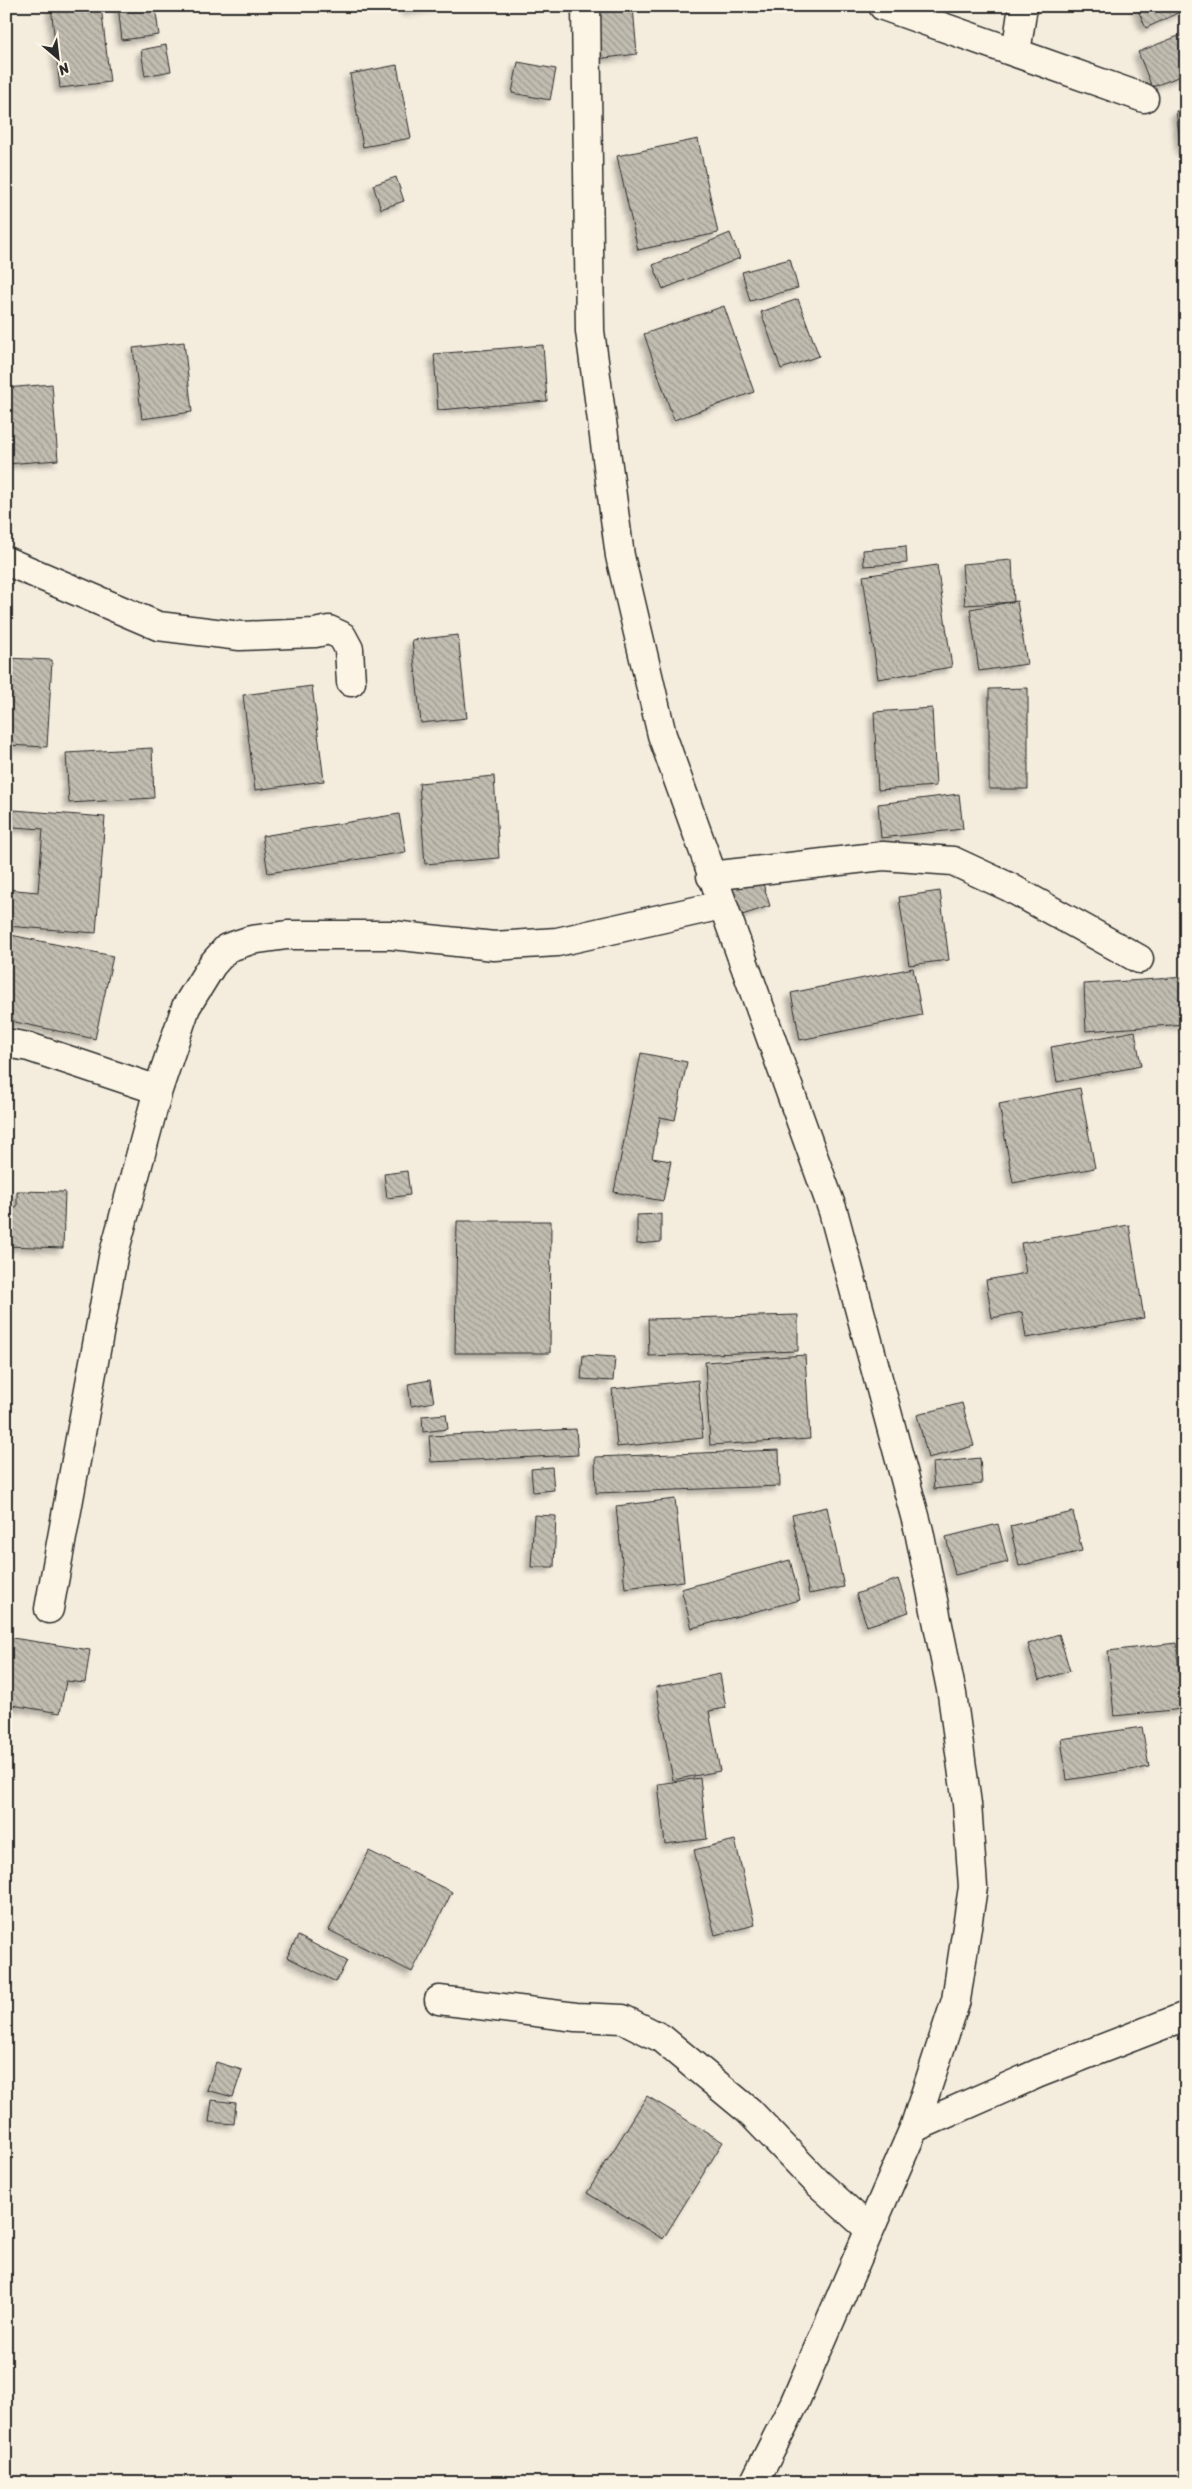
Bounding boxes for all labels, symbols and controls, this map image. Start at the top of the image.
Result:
north arrow [32,32,82,82]
text: N [53,55,75,82]

